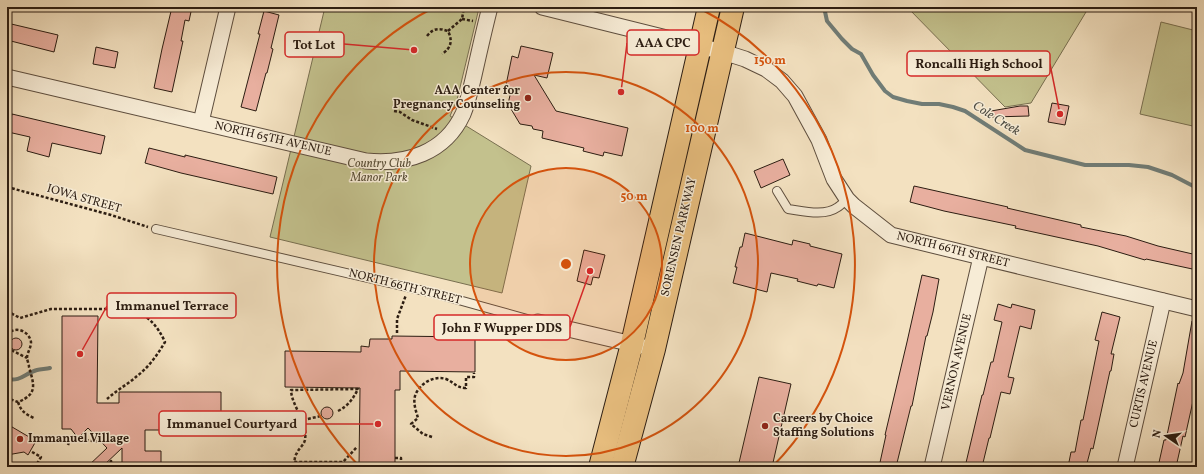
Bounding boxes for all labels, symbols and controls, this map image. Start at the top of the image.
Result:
callout: AAA CPC [627,30,699,55]
callout: Tot Lot [285,32,344,57]
text: AAA CPC [635,35,691,53]
text: Tot Lot [293,37,335,55]
callout: Roncalli High School [907,51,1050,76]
text: 150 m [754,53,786,69]
text: Roncalli High School [915,56,1043,74]
place label: AAA Center for Pregnancy Counseling [393,83,520,113]
marker: AAA Center for Pregnancy Counseling [523,93,533,103]
water label: Cole Creek [969,97,1023,141]
street label: NORTH 65TH AVENUE [213,118,333,160]
text: 100 m [685,121,719,137]
park label: Country Club Manor Park [347,156,411,186]
street label: SORENSEN PARKWAY [657,175,701,298]
street label: IOWA STREET [45,181,123,217]
text: 50 m [620,189,648,205]
street label: NORTH 66TH STREET [895,228,1011,272]
centre of rings [559,257,573,271]
street label: NORTH 66TH STREET [347,265,463,309]
callout: Immanuel Terrace [107,293,236,318]
text: Immanuel Terrace [115,298,229,316]
street label: VERNON AVENUE [938,312,976,412]
callout: John F Wupper DDS [434,315,570,340]
text: John F Wupper DDS [441,320,562,338]
street label: CURTIS AVENUE [1126,339,1162,429]
callout: Immanuel Courtyard [159,411,306,436]
place label: Careers by Choice Staffing Solutions [773,411,875,441]
text: Immanuel Courtyard [167,416,297,434]
north arrow [1146,416,1186,456]
marker: Careers by Choice Staffing Solutions [760,421,770,431]
text: N [1150,429,1166,440]
place label: Immanuel Village [28,431,129,447]
marker: Immanuel Village [15,434,25,444]

